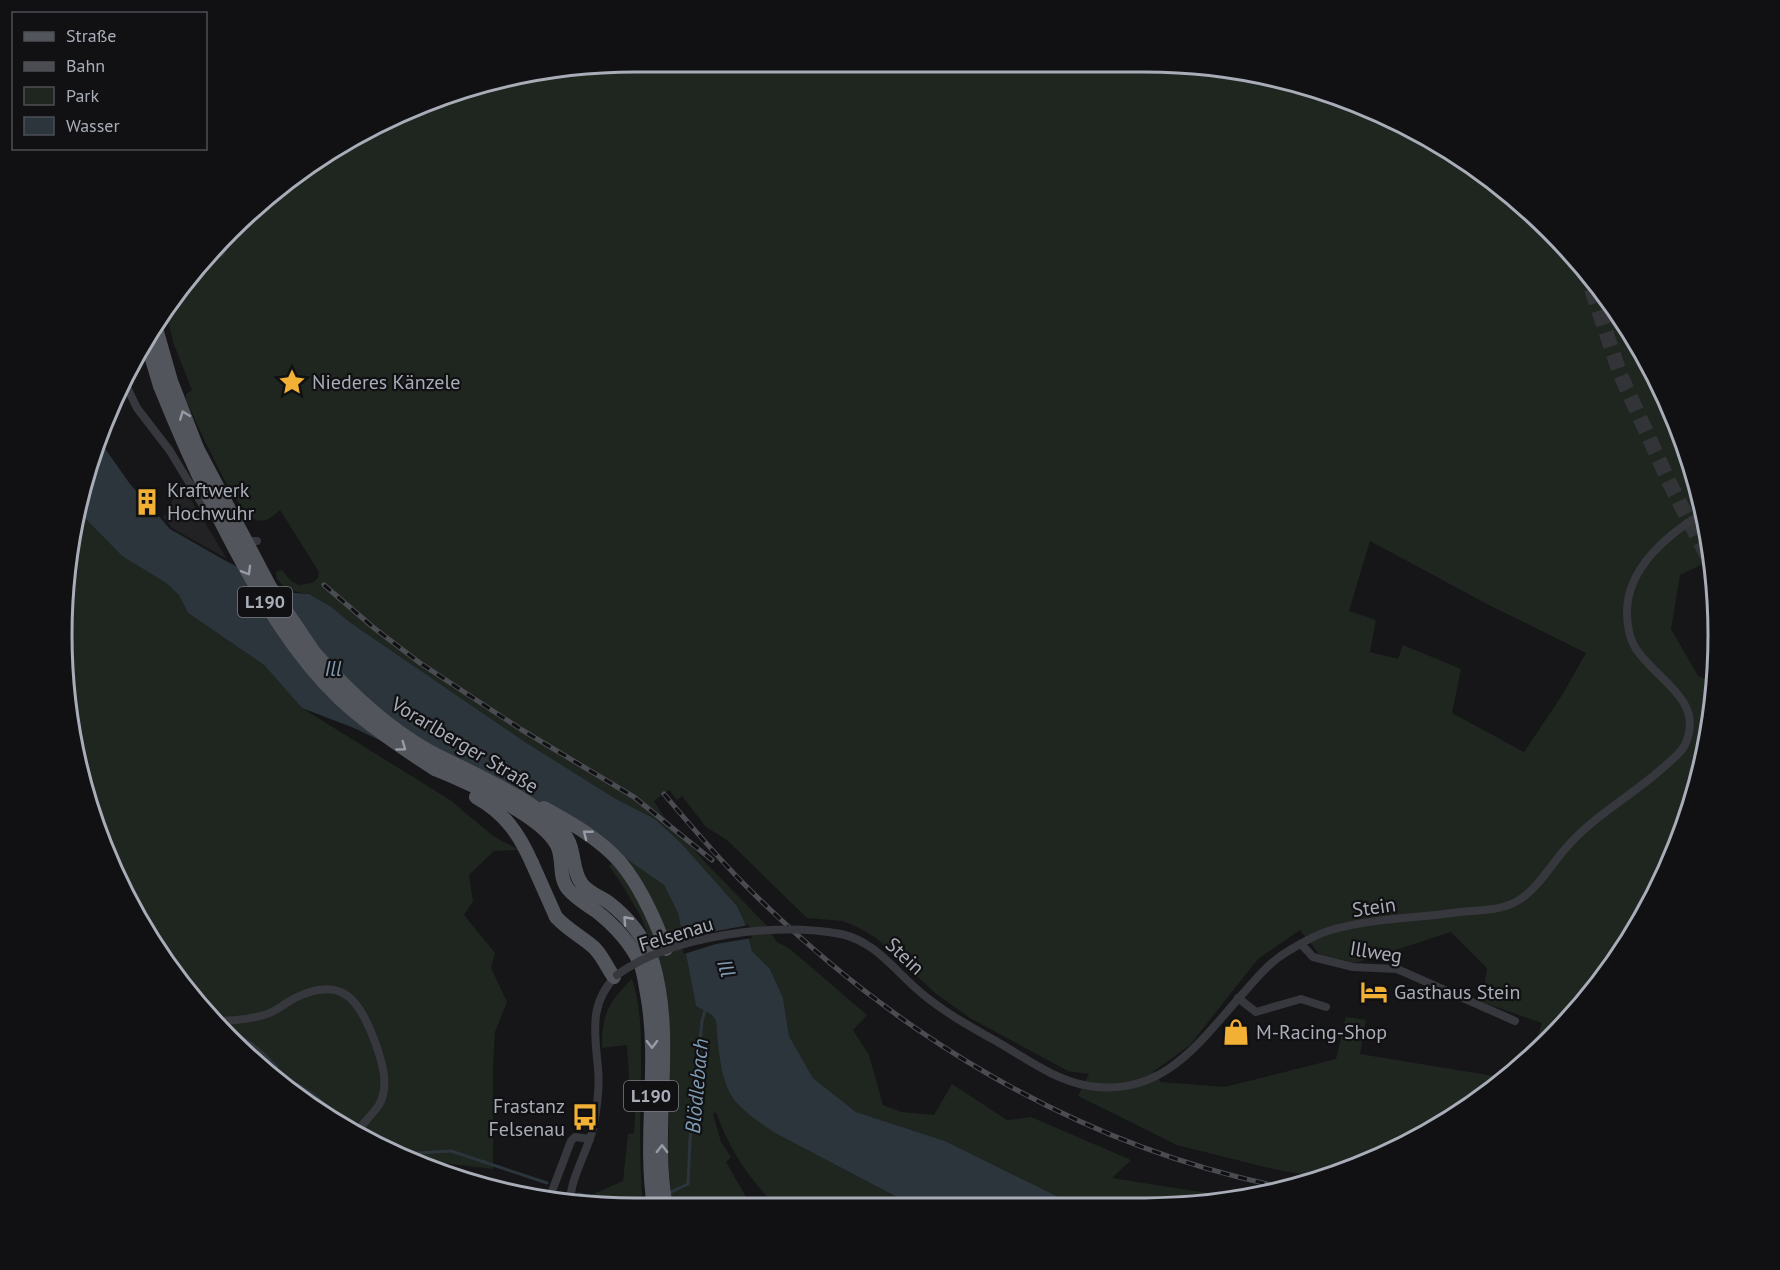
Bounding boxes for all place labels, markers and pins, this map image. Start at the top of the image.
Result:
place icon: Niederes Känzele [277,367,307,397]
place label: Niederes Känzele [312,369,460,395]
place label: Kraftwerk Hochwuhr [167,477,255,526]
building icon: Kraftwerk Hochwuhr [132,487,162,517]
hotel icon: Gasthaus Stein [1359,977,1389,1007]
place label: Gasthaus Stein [1394,979,1520,1005]
shop icon: M-Racing-Shop [1221,1017,1251,1047]
place label: M-Racing-Shop [1256,1019,1387,1045]
place label: Frastanz Felsenau [488,1093,565,1142]
bus stop icon: Frastanz Felsenau [570,1102,600,1132]

